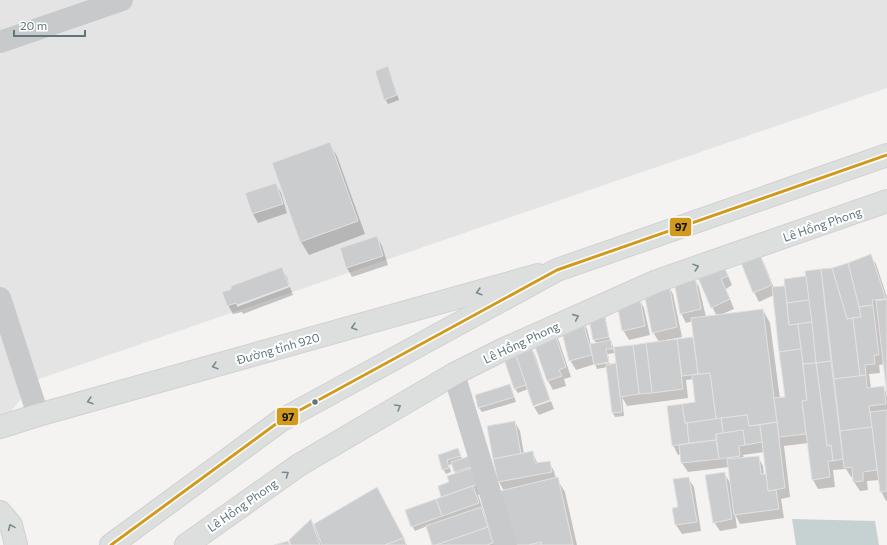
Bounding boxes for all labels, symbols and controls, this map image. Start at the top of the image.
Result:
scale bar [14,12,85,38]
text: 20 m [20,18,47,32]
street label: Lê Hồng Phong [781,204,864,244]
line badge: 97 [669,217,692,237]
text: 97 [675,220,687,233]
one-way arrow [692,263,699,272]
one-way arrow [476,287,483,296]
one-way arrow [571,314,579,322]
street label: Lê Hồng Phong [481,318,562,366]
one-way arrow [350,322,357,331]
street label: Đường tỉnh 920 [234,329,321,367]
one-way arrow [212,361,219,370]
one-way arrow [87,396,94,405]
unlabelled marker [310,397,320,407]
one-way arrow [394,405,401,412]
line badge: 97 [276,407,299,426]
text: 97 [282,410,294,423]
one-way arrow [282,472,289,479]
street label: Lê Hồng Phong [204,475,280,534]
one-way arrow [7,524,15,531]

